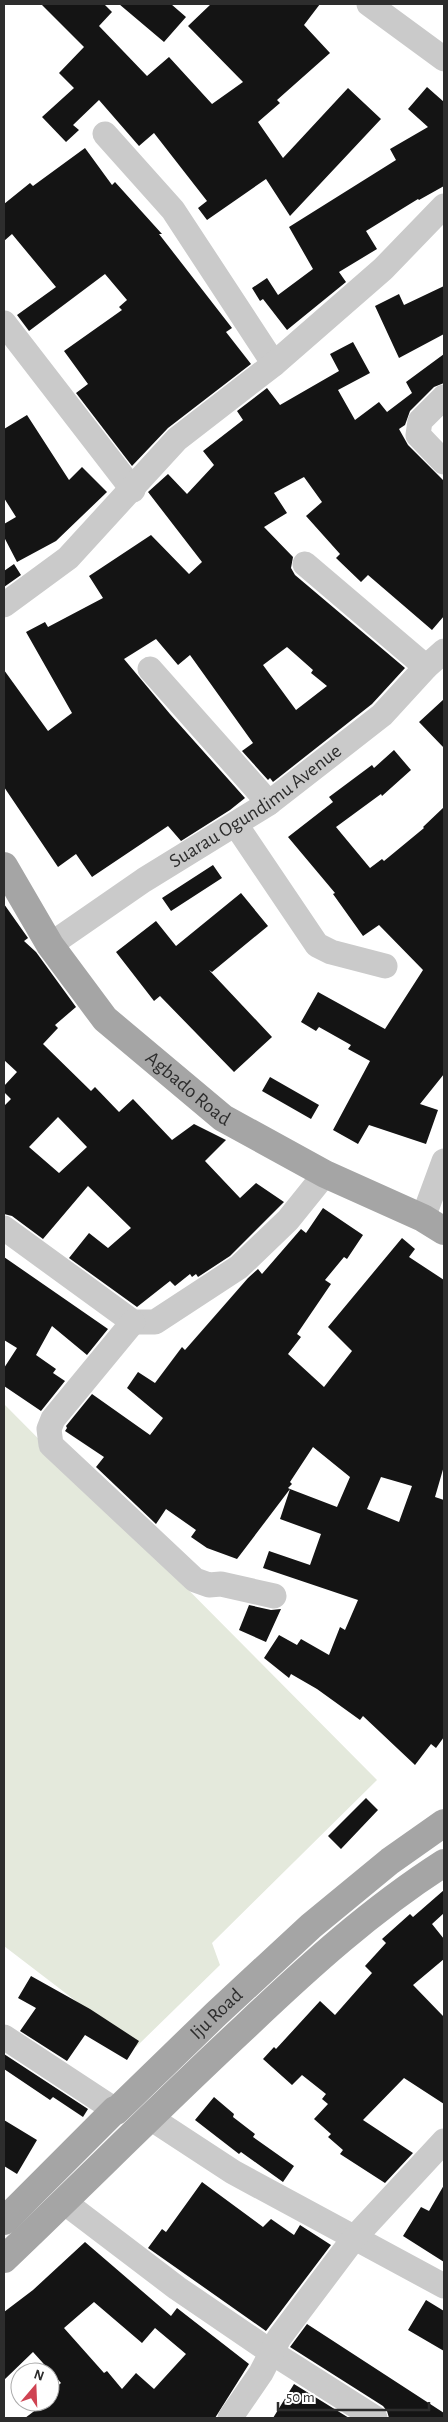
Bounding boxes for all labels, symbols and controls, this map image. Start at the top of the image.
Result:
street label: Suarau Ogundimu Avenue [166,741,345,872]
street label: Agbado Road [142,1048,233,1130]
street label: Iju Road [186,1985,246,2043]
north arrow [10,2362,60,2412]
text: N [32,2367,46,2384]
scale bar [278,2380,429,2412]
text: 50 m [286,2390,315,2405]

